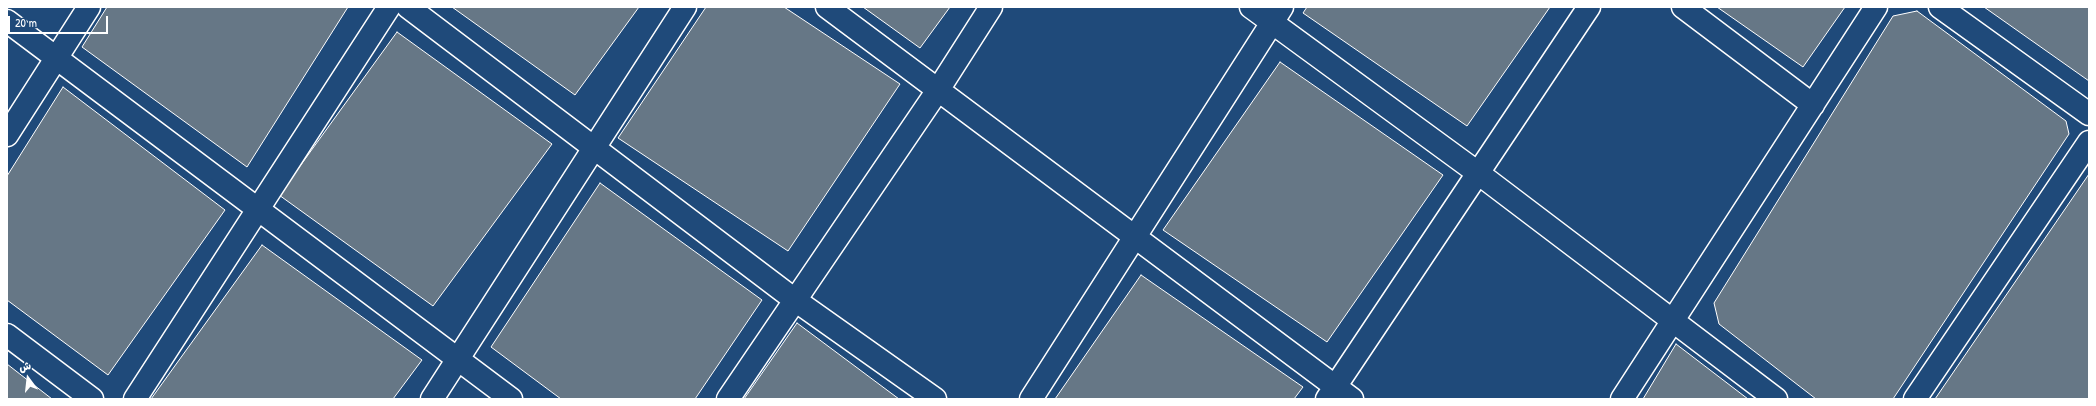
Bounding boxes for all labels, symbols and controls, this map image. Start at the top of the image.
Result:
scale bar [10,8,110,34]
text: 20 m [15,14,37,31]
north arrow [8,358,48,398]
text: ش [17,358,33,375]

